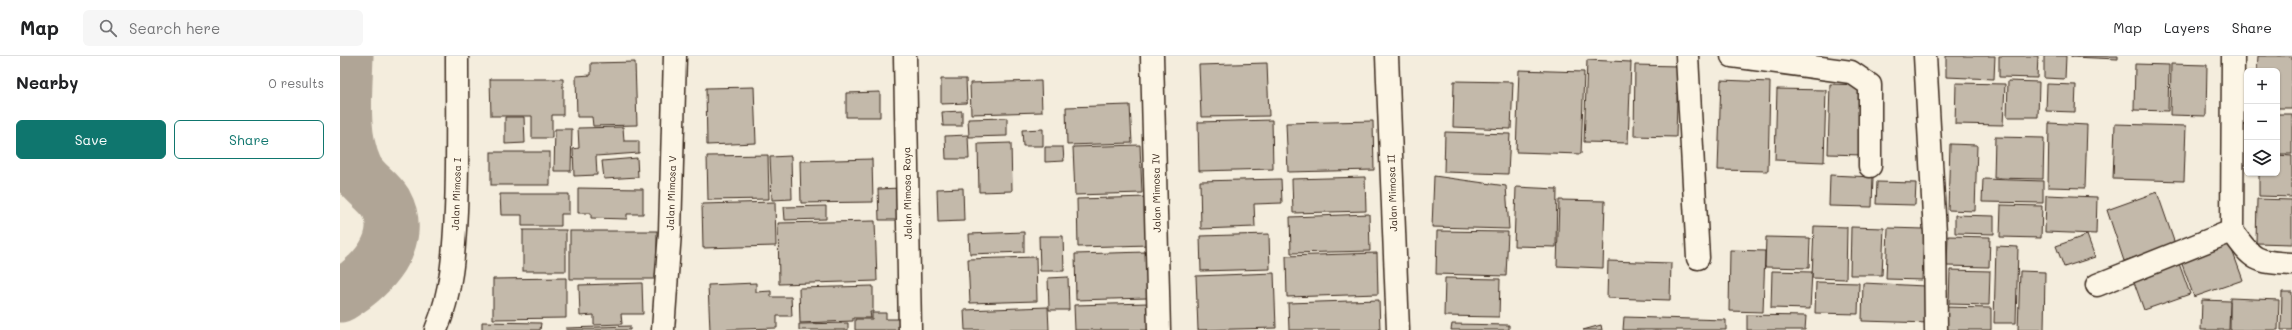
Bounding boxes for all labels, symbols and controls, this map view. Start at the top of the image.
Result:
search box [83,10,363,46]
text: Map [20,15,59,40]
icon: search [97,17,119,39]
text: Search here [129,18,220,38]
text: Map [2113,18,2142,37]
text: Layers [2164,18,2210,37]
text: Share [2232,18,2272,37]
map controls [2244,68,2280,176]
button: + [2244,68,2280,104]
text: Nearby [16,71,78,93]
text: 0 results [269,74,324,91]
button: − [2244,104,2280,140]
button: Save [16,120,166,159]
button: Share [174,120,324,159]
button: layers [2244,140,2280,176]
street label: Jalan Mimosa Raya [899,147,915,239]
street label: Jalan Mimosa IV [1148,153,1164,233]
street label: Jalan Mimosa II [1384,154,1400,232]
street label: Jalan Mimosa V [663,155,679,231]
street label: Jalan Mimosa I [448,157,464,231]

